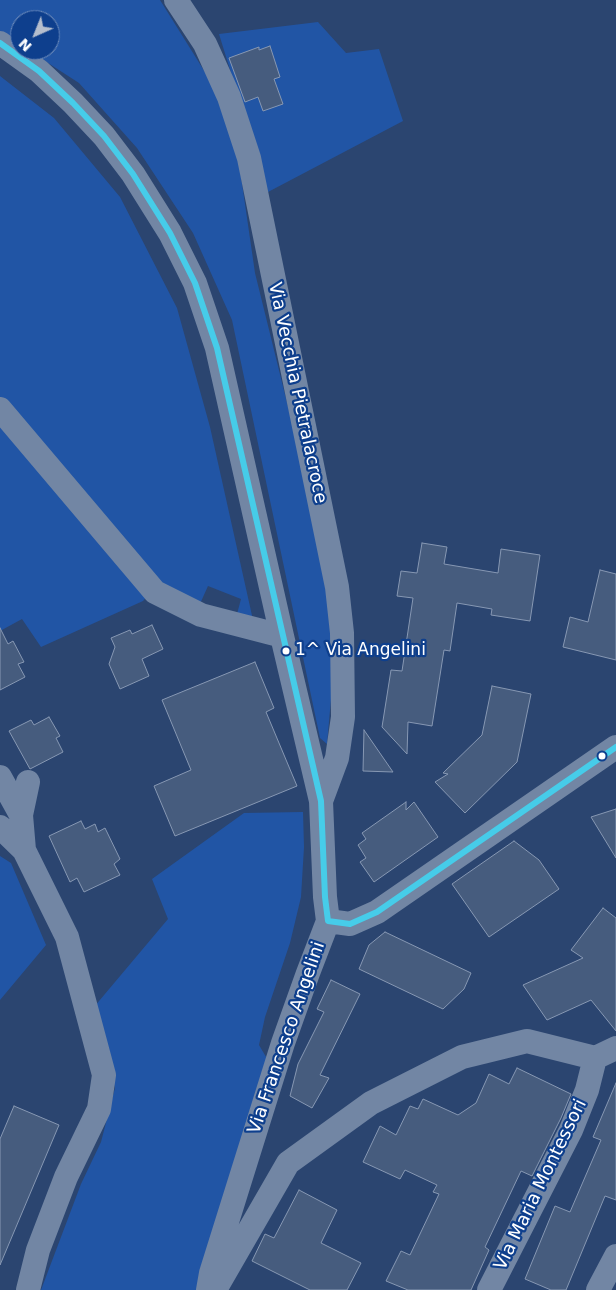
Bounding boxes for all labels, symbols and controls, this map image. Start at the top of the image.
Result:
north arrow [10,10,60,60]
text: N [16,35,35,55]
street label: Via Vecchia Pietralacroce [263,280,331,506]
place label: 1^ Via Angelini [295,641,426,661]
marker: 1^ Via Angelini [281,646,291,656]
unlabelled marker [597,751,607,761]
street label: Via Francesco Angelini [244,939,330,1137]
street label: Via Maria Montessori [490,1096,592,1274]

